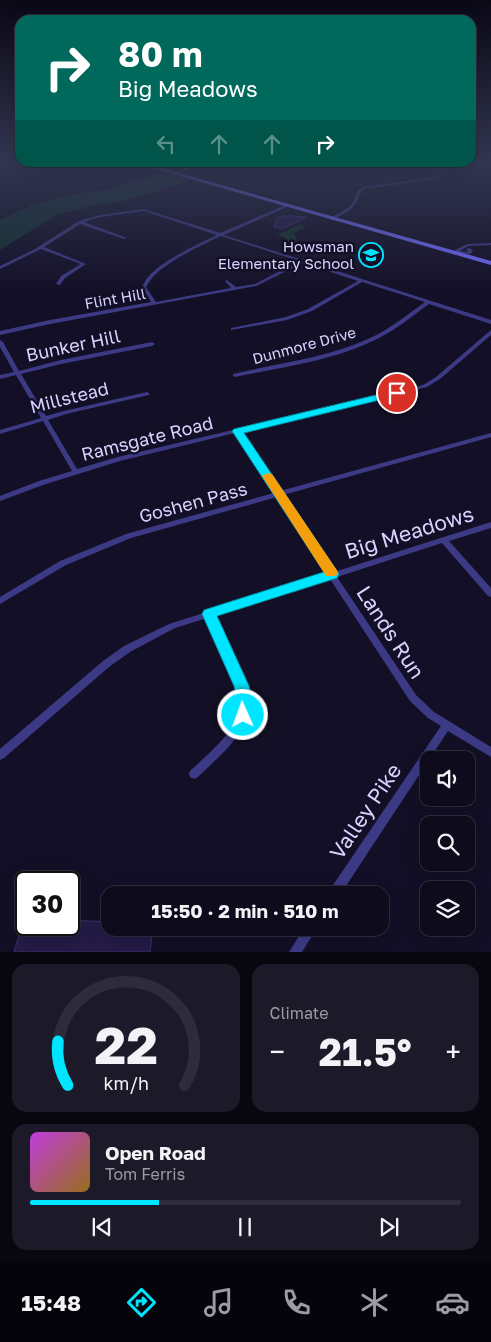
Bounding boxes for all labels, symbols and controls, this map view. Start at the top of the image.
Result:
text: 80 m [118,33,203,75]
icon: right [35,35,100,100]
text: Big Meadows [118,75,258,102]
icon: left [152,130,180,158]
icon: ahead [205,130,233,158]
icon: ahead [258,130,286,158]
icon: right [311,130,339,158]
place label: Howsman Elementary School [218,237,354,272]
school or university icon: Howsman Elementary School [358,242,384,268]
street label: Flint Hill [83,284,147,312]
street label: Dunmore Drive [250,322,358,367]
street label: Bunker Hill [24,324,122,366]
pin [376,372,418,414]
street label: Millstead [27,377,111,417]
icon: arrive [383,379,411,407]
street label: Ramsgate Road [79,411,215,465]
street label: Goshen Pass [137,477,249,527]
street label: Big Meadows [341,500,477,564]
street label: Lands Run [351,581,431,683]
position arrow [216,688,268,740]
map controls [420,751,475,936]
button: sound [420,751,475,806]
street label: Valley Pike [324,758,406,864]
button: search [420,816,475,871]
speed limit sign: 30 [15,871,80,936]
button: layers [420,881,475,936]
text: 15:50 · 2 min · 510 m [151,899,339,922]
text: Climate [270,1003,329,1023]
text: 22 [94,1013,157,1075]
text: 21.5° [319,1029,412,1074]
text: − [270,1035,285,1068]
text: + [446,1035,461,1068]
text: km/h [103,1072,148,1094]
text: Open Road [105,1141,206,1164]
text: Tom Ferris [105,1164,185,1184]
icon: previous [88,1213,116,1241]
icon: pause [231,1213,259,1241]
icon: next [375,1213,403,1241]
icon: directions [124,1285,159,1320]
icon: music [201,1285,236,1320]
icon: phone [279,1285,314,1320]
icon: climate [357,1285,392,1320]
icon: car [435,1285,470,1320]
text: 15:48 [21,1289,81,1316]

